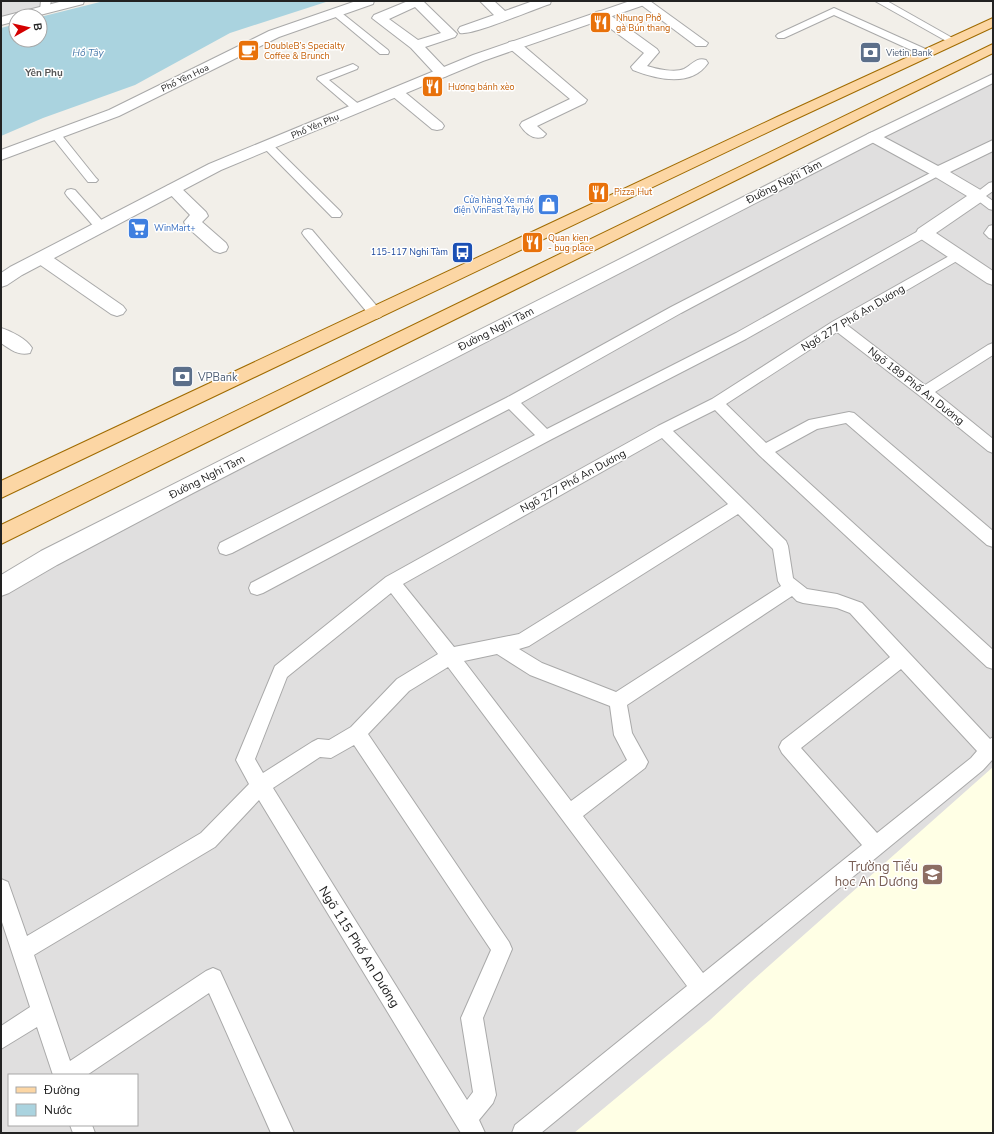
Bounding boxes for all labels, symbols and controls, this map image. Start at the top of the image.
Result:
north arrow [8,8,48,48]
restaurant icon: Nhung Phở gà Bún thang [588,10,614,36]
place label: Nhung Phở gà Bún thang [616,12,670,34]
text: B [29,22,45,31]
cafe icon: DoubleB’s Specialty Coffee & Brunch [235,38,261,64]
place label: DoubleB’s Specialty Coffee & Brunch [264,40,345,62]
bank icon: Vietin Bank [857,40,883,66]
water label: Hồ Tây [72,46,105,60]
place label: Vietin Bank [885,47,933,59]
street label: Phố Yên Hoa [159,61,211,95]
district label: Yên Phụ [24,66,63,80]
restaurant icon: Hương bánh xèo [420,74,446,100]
place label: Hương bánh xèo [448,81,515,93]
street label: Phố Yên Phụ [289,111,341,141]
street label: Đường Nghi Tàm [743,156,824,208]
restaurant icon: Pizza Hut [586,179,612,205]
place label: Pizza Hut [614,186,653,198]
shop icon: Cửa hàng Xe máy điện VinFast Tây Hồ [536,192,562,218]
place label: Cửa hàng Xe máy điện VinFast Tây Hồ [454,194,534,216]
supermarket icon: WinMart+ [125,215,151,241]
place label: WinMart+ [154,222,196,234]
restaurant icon: Quan kien - bug place [520,230,546,256]
place label: Quan kien - bug place [548,232,594,254]
bus stop icon: 115-117 Nghi Tàm [450,239,476,265]
place label: 115-117 Nghi Tàm [371,246,448,258]
street label: Ngõ 277 Phố An Dương [798,281,908,355]
street label: Đường Nghi Tàm [455,303,536,355]
street label: Ngõ 189 Phố An Dương [865,344,967,428]
bank icon: VPBank [170,364,196,390]
place label: VPBank [197,370,238,385]
street label: Ngõ 277 Phố An Dương [518,446,628,516]
street label: Đường Nghi Tàm [166,451,247,503]
place label: Trường Tiểu học An Dương [835,858,918,891]
school or university icon: Trường Tiểu học An Dương [920,861,946,887]
street label: Ngõ 115 Phố An Dương [314,883,404,1011]
legend [8,1074,138,1126]
text: Đường [43,1082,80,1098]
text: Nước [44,1102,72,1118]

